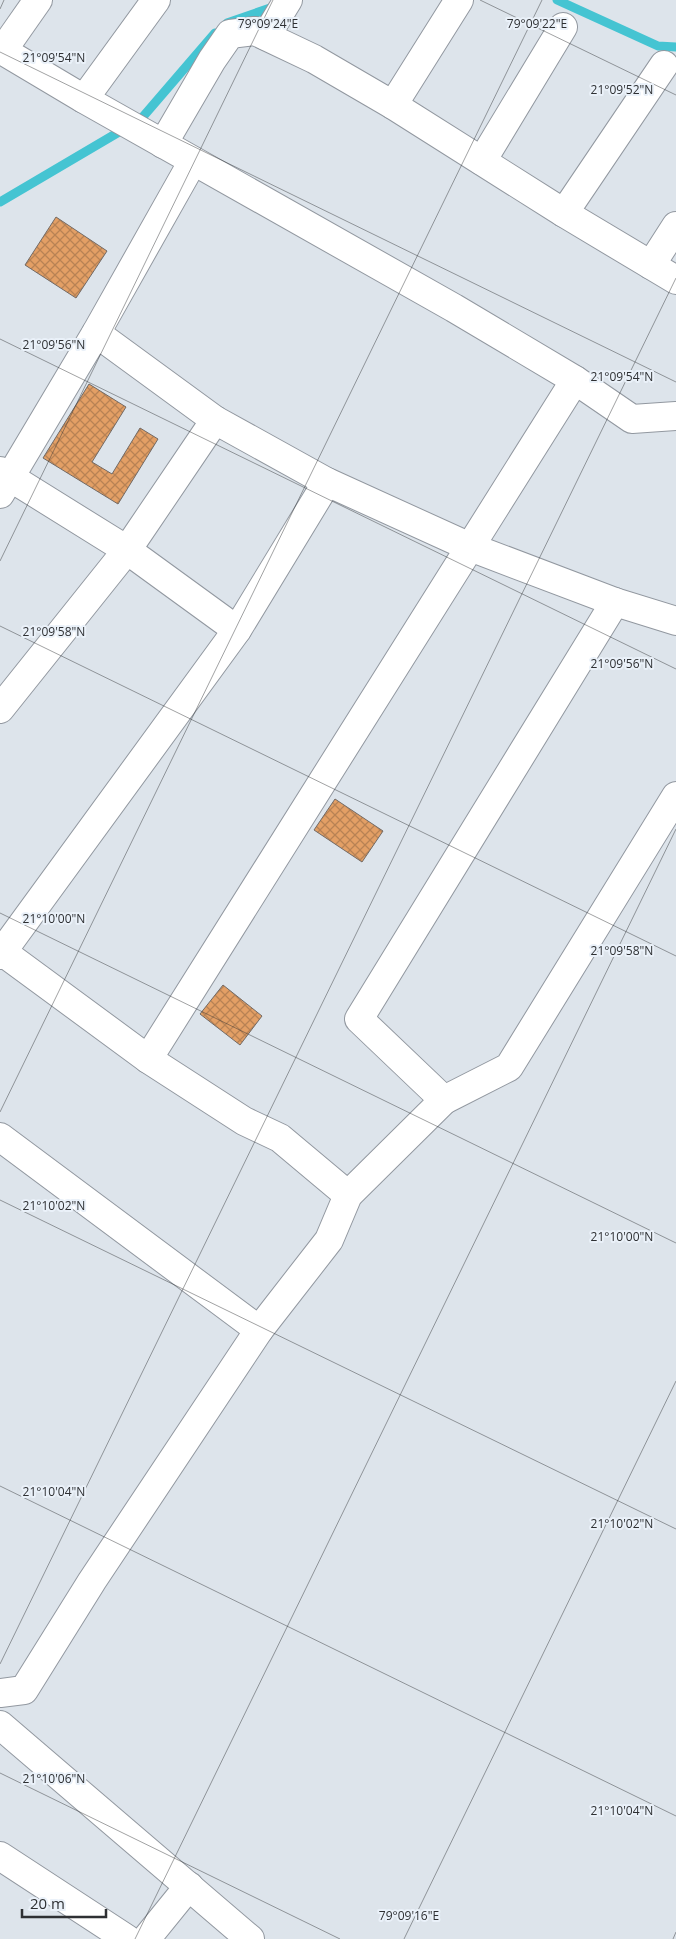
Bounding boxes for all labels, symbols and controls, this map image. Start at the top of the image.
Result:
text: 79°09'24"E [238,15,298,32]
text: 79°09'22"E [507,15,567,32]
text: 21°09'54"N [23,49,85,66]
text: 21°09'52"N [591,81,653,98]
text: 21°09'56"N [23,336,85,353]
text: 21°09'54"N [591,368,653,385]
text: 21°09'58"N [23,623,85,640]
text: 21°09'56"N [591,655,653,672]
text: 21°10'00"N [23,910,85,927]
text: 21°09'58"N [591,942,653,959]
text: 21°10'02"N [23,1197,85,1214]
text: 21°10'00"N [591,1228,653,1245]
text: 21°10'04"N [23,1483,85,1500]
text: 21°10'02"N [591,1515,653,1532]
text: 21°10'06"N [23,1770,85,1787]
text: 21°10'04"N [591,1802,653,1819]
scale bar [22,1886,106,1918]
text: 20 m [30,1893,65,1913]
text: 79°09'16"E [379,1907,439,1924]

